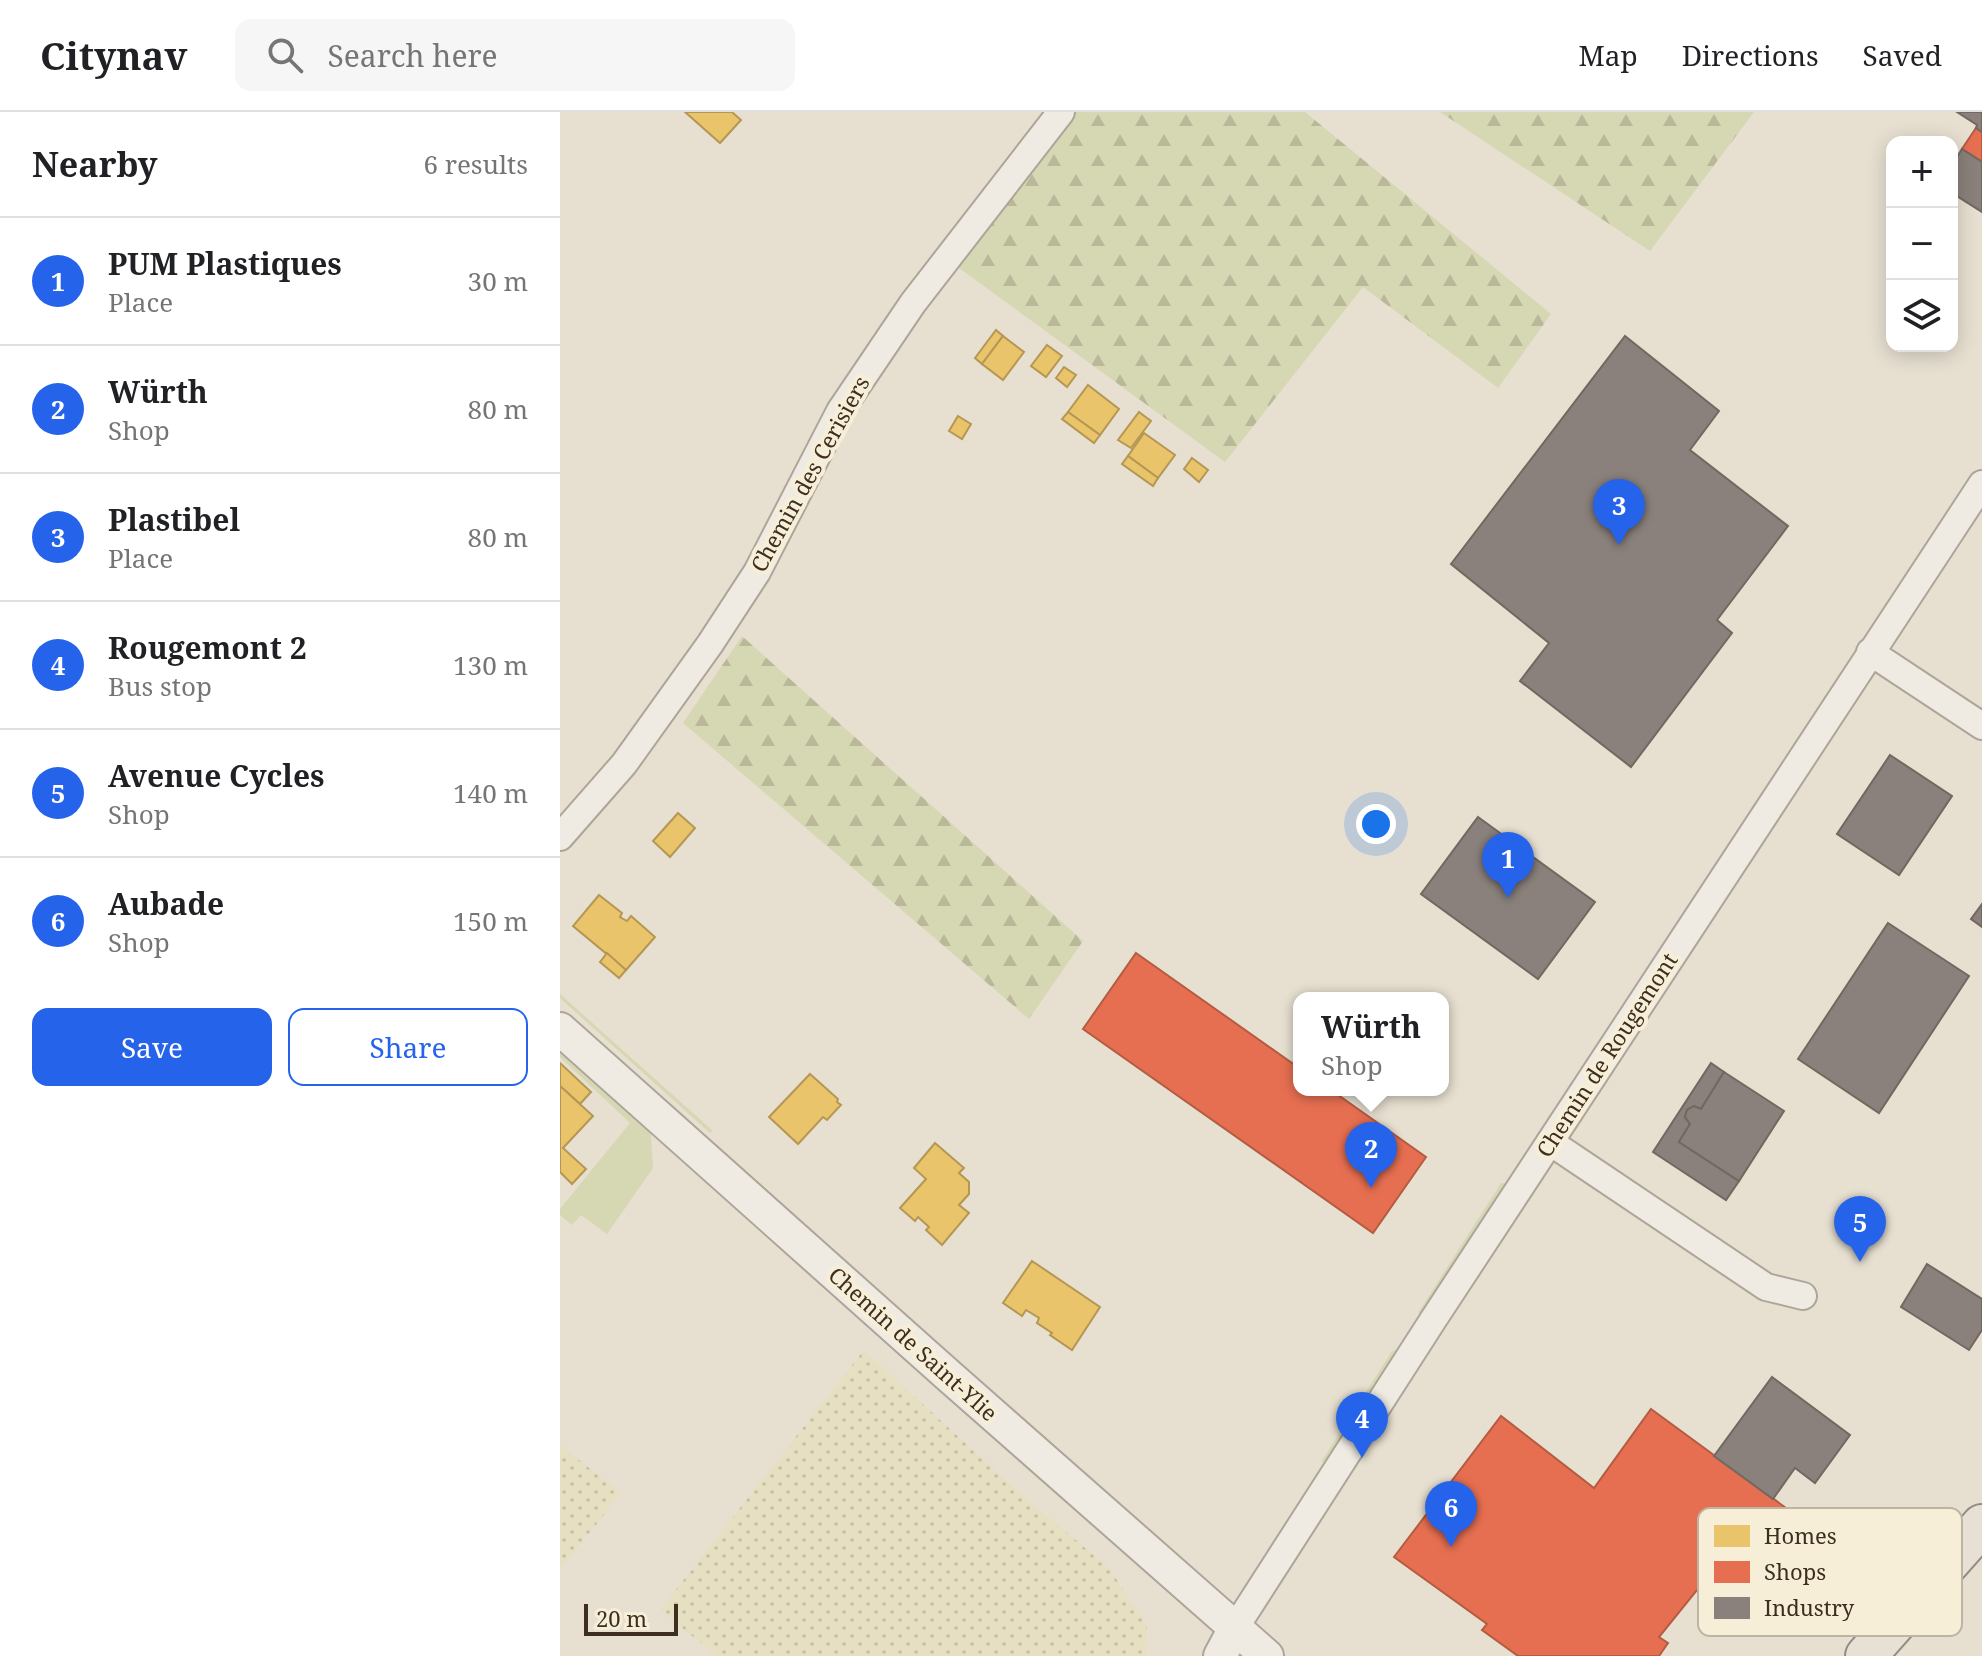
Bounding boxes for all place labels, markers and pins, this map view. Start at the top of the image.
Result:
pin: 3 [1593,479,1645,545]
pin: 1 [1482,832,1534,898]
pin: 2 [1345,1122,1397,1188]
pin: 5 [1834,1196,1886,1262]
pin: 4 [1336,1392,1388,1458]
pin: 6 [1425,1481,1477,1547]

